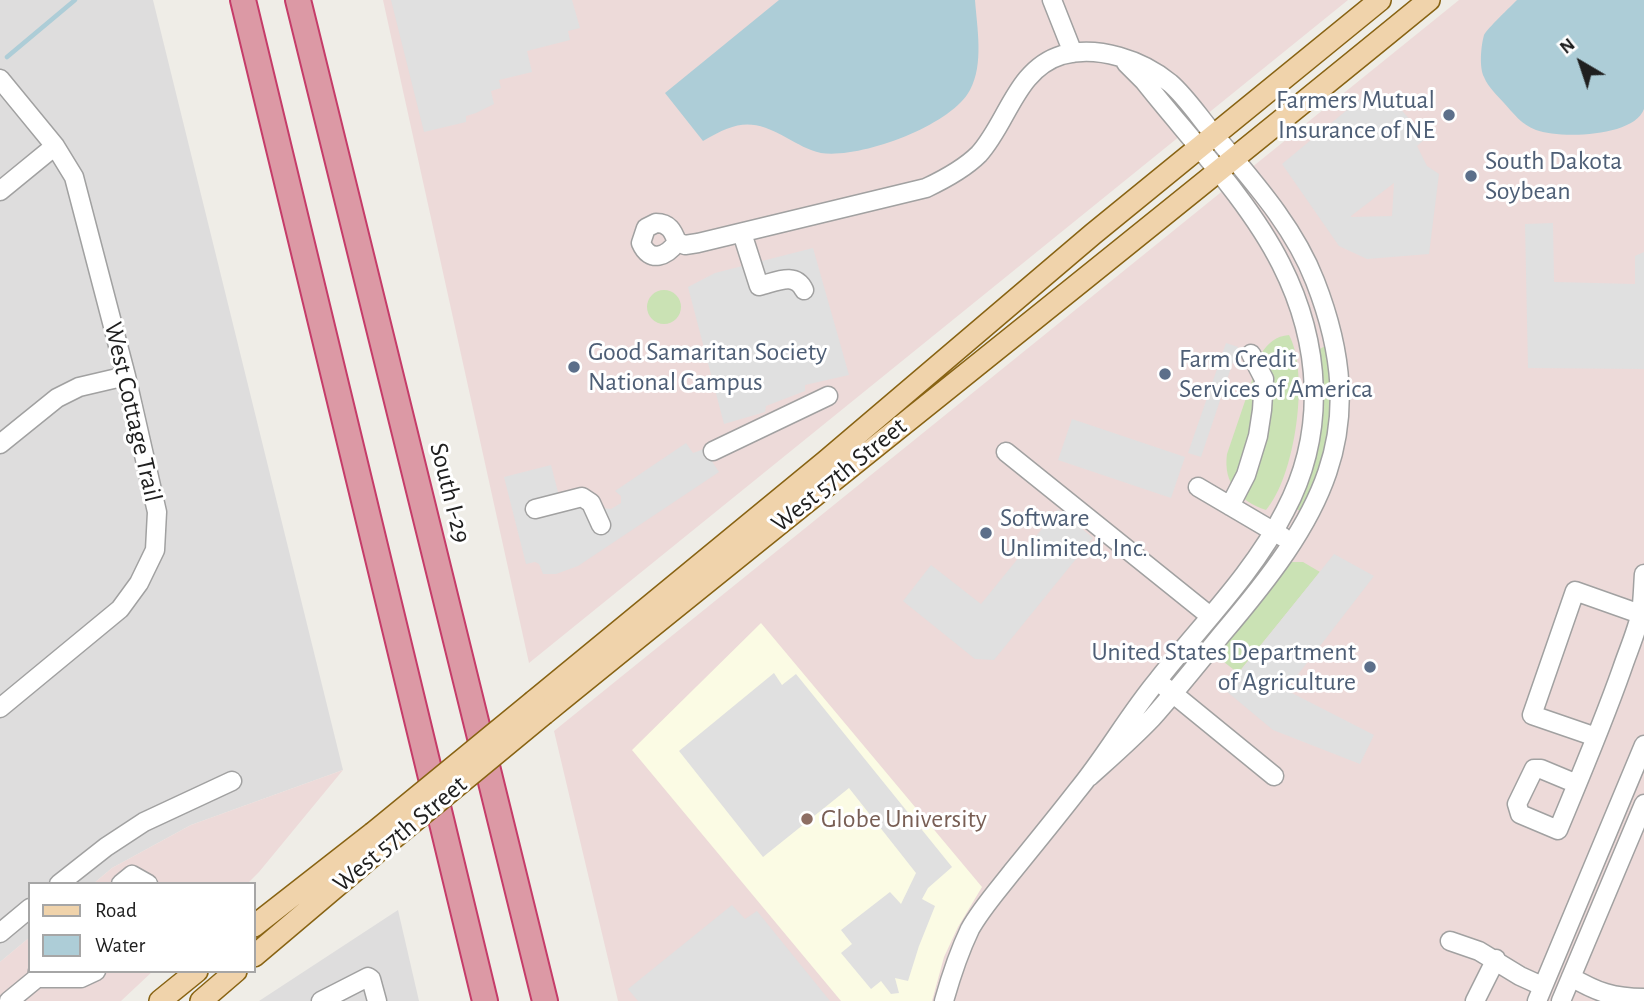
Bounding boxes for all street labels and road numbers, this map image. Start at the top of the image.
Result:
street label: West Cottage Trail [97,319,169,505]
street label: West 57th Street [765,411,913,539]
street label: South I-29 [423,440,477,546]
street label: West 57th Street [327,769,473,899]

